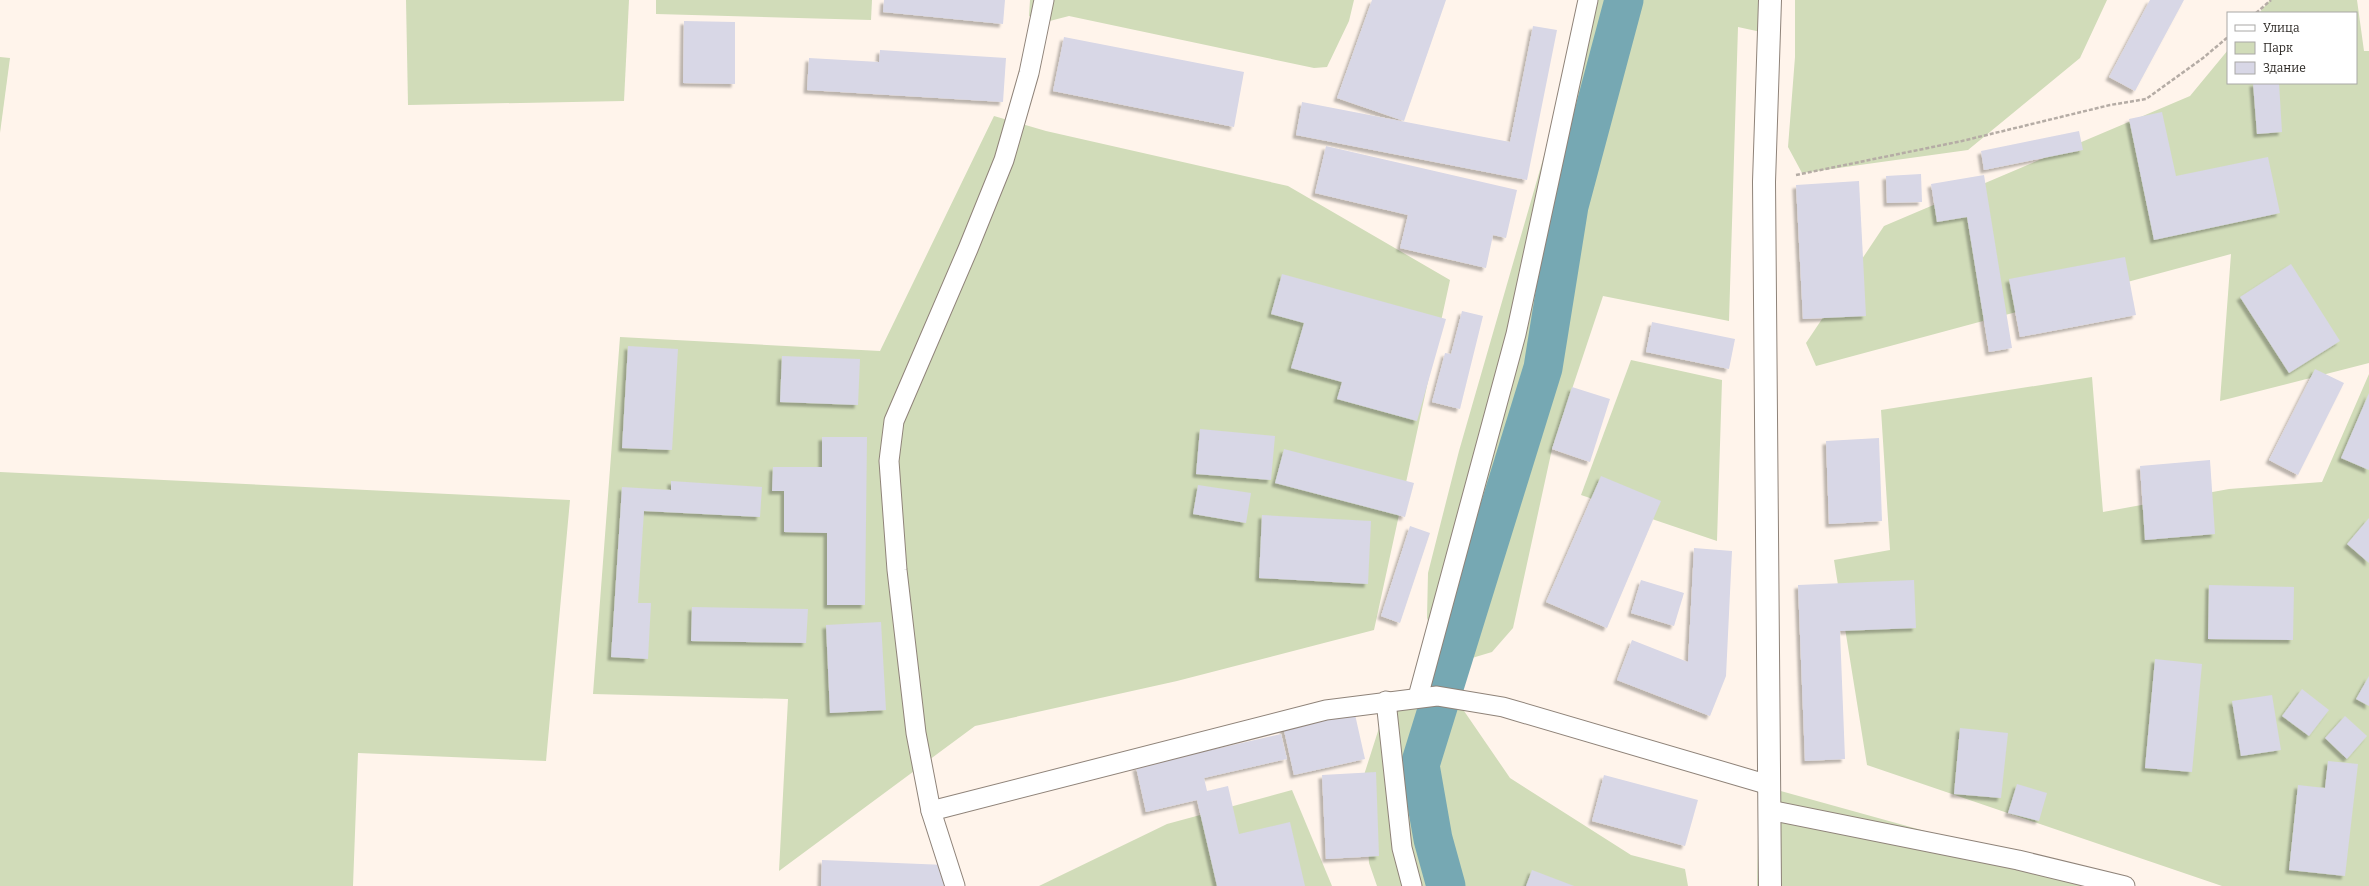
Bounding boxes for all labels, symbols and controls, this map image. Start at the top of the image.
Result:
legend [2227,12,2357,84]
text: Улица [2263,21,2300,35]
text: Парк [2263,41,2293,55]
text: Здание [2263,61,2306,75]

